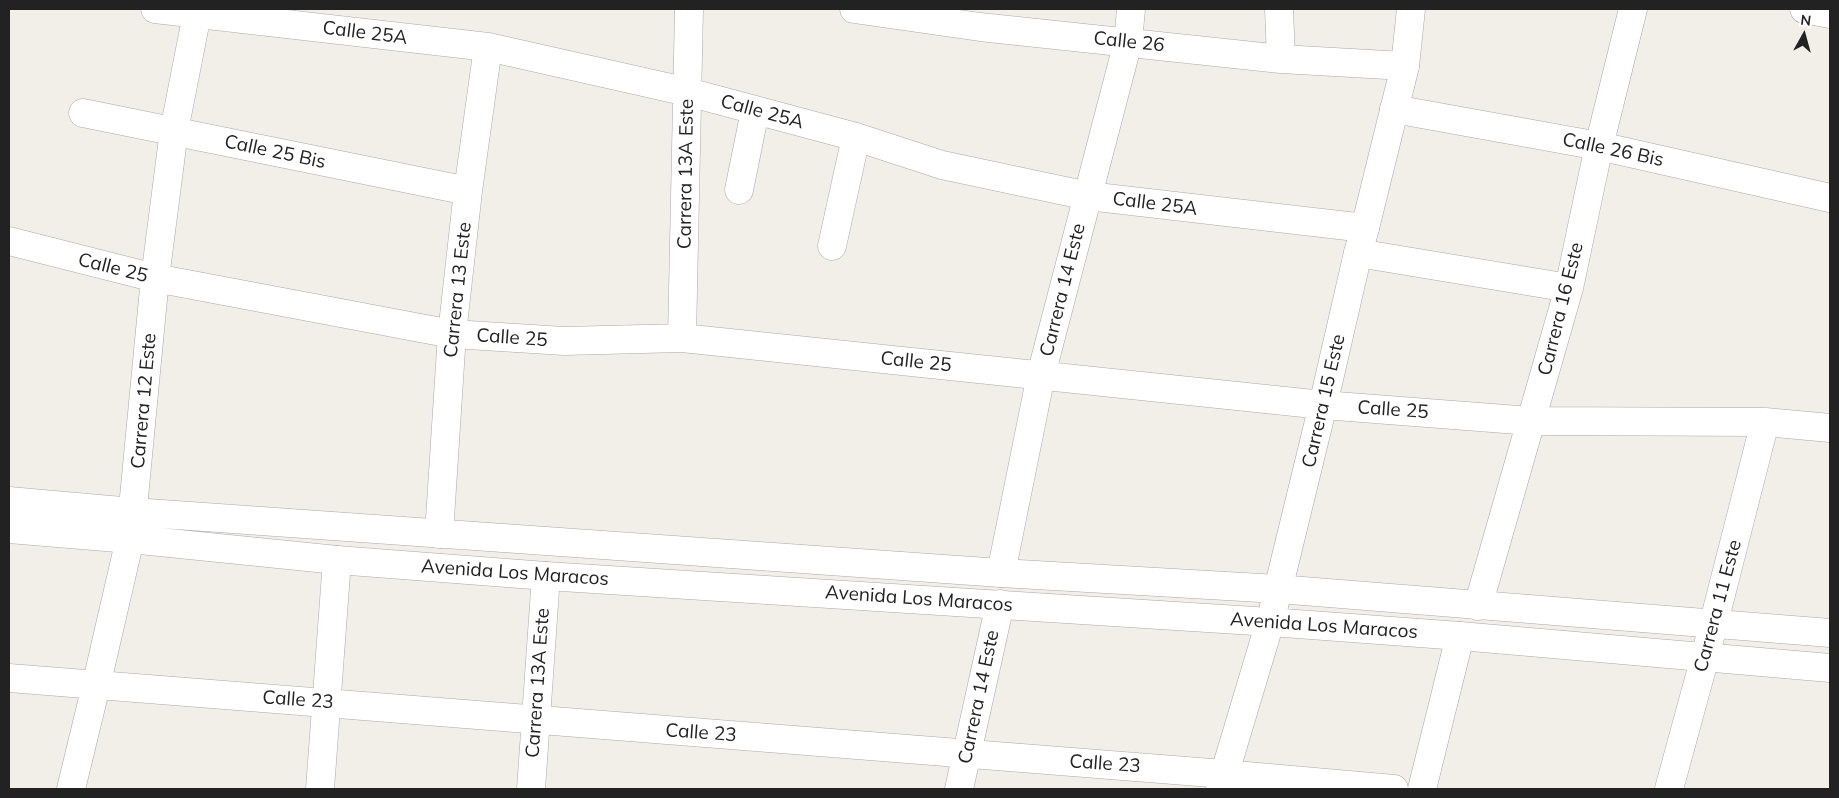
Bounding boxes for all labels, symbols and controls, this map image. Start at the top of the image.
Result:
north arrow [1779,10,1829,60]
text: N [1799,11,1812,30]
street label: Calle 25A [321,16,409,50]
street label: Calle 26 [1092,27,1166,57]
street label: Calle 25A [718,90,806,134]
street label: Carrera 13A Este [673,99,699,249]
street label: Calle 26 Bis [1560,128,1666,172]
street label: Calle 25 Bis [222,130,328,174]
street label: Calle 25A [1111,187,1199,221]
street label: Carrera 13 Este [440,221,476,359]
street label: Carrera 14 Este [1035,221,1091,359]
street label: Carrera 16 Este [1533,240,1589,378]
street label: Calle 25 [76,248,150,288]
street label: Calle 25 [476,324,548,352]
street label: Carrera 12 Este [127,332,161,470]
street label: Carrera 15 Este [1298,332,1350,470]
street label: Calle 25 [879,347,953,377]
street label: Calle 25 [1357,396,1429,424]
street label: Carrera 11 Este [1689,537,1747,675]
street label: Avenida Los Maracos [420,555,610,591]
street label: Avenida Los Maracos [824,581,1014,617]
street label: Carrera 13A Este [521,607,555,759]
street label: Avenida Los Maracos [1229,608,1419,644]
street label: Carrera 14 Este [954,628,1004,766]
street label: Calle 23 [262,686,334,714]
street label: Calle 23 [665,719,737,747]
street label: Calle 23 [1069,750,1141,778]

